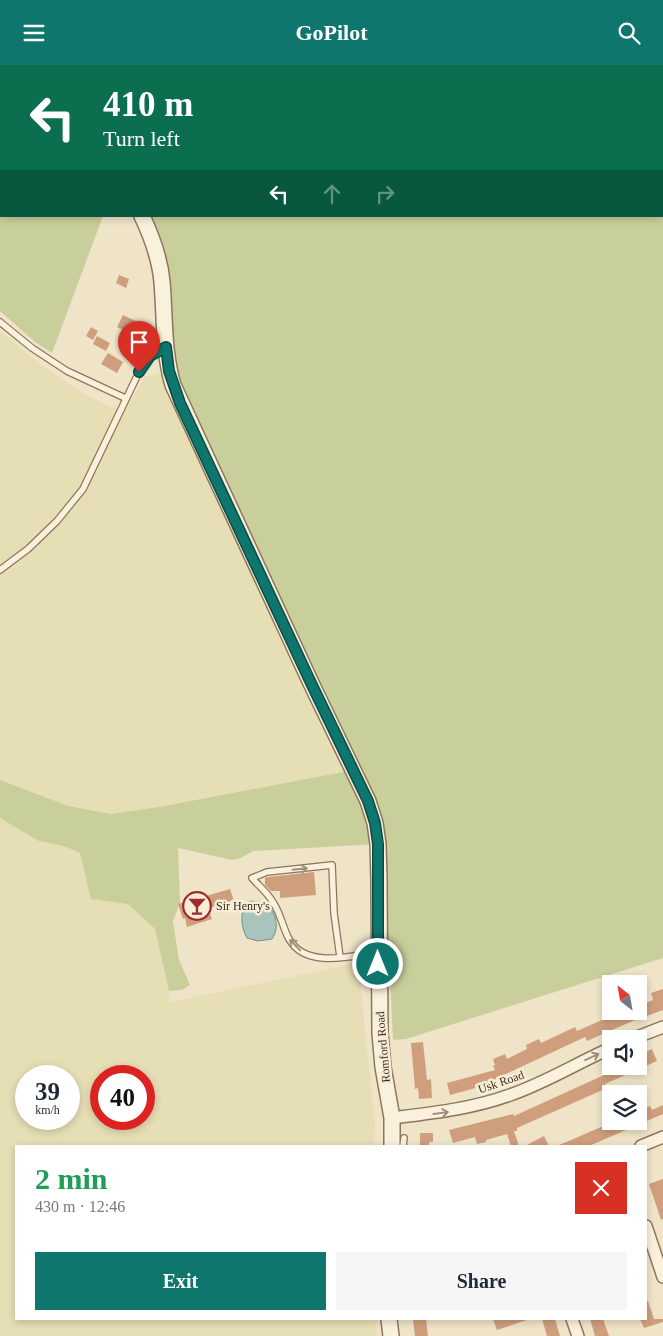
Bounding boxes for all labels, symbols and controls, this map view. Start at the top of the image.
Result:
icon: menu [20,19,48,47]
icon: search [615,19,643,47]
text: GoPilot [295,20,368,45]
icon: left [20,85,85,150]
text: 410 m [103,85,193,124]
text: Turn left [103,126,180,151]
icon: left [265,180,293,208]
icon: ahead [318,180,346,208]
icon: right [371,180,399,208]
pin [118,321,160,372]
icon: arrive [125,328,153,356]
one-way arrow [291,864,307,874]
bar icon: Sir Henry's [182,891,212,921]
place label: Sir Henry's [216,899,270,913]
position arrow [351,937,403,989]
one-way arrow [289,939,301,952]
north arrow [602,975,648,1020]
map controls [602,975,647,1130]
street label: Romford Road [373,1011,393,1083]
button: sound [602,1030,647,1075]
one-way arrow [584,1051,599,1061]
speed limit sign: 40 [90,1065,155,1130]
street label: Usk Road [476,1068,526,1096]
text: 39 [35,1078,60,1105]
button: layers [602,1085,647,1130]
text: km/h [35,1103,60,1117]
one-way arrow [432,1107,448,1117]
text: 2 min [35,1162,108,1195]
button: close [575,1162,627,1214]
text: 430 m · 12:46 [35,1198,125,1215]
button: Exit [35,1252,326,1310]
button: Share [336,1252,627,1310]

